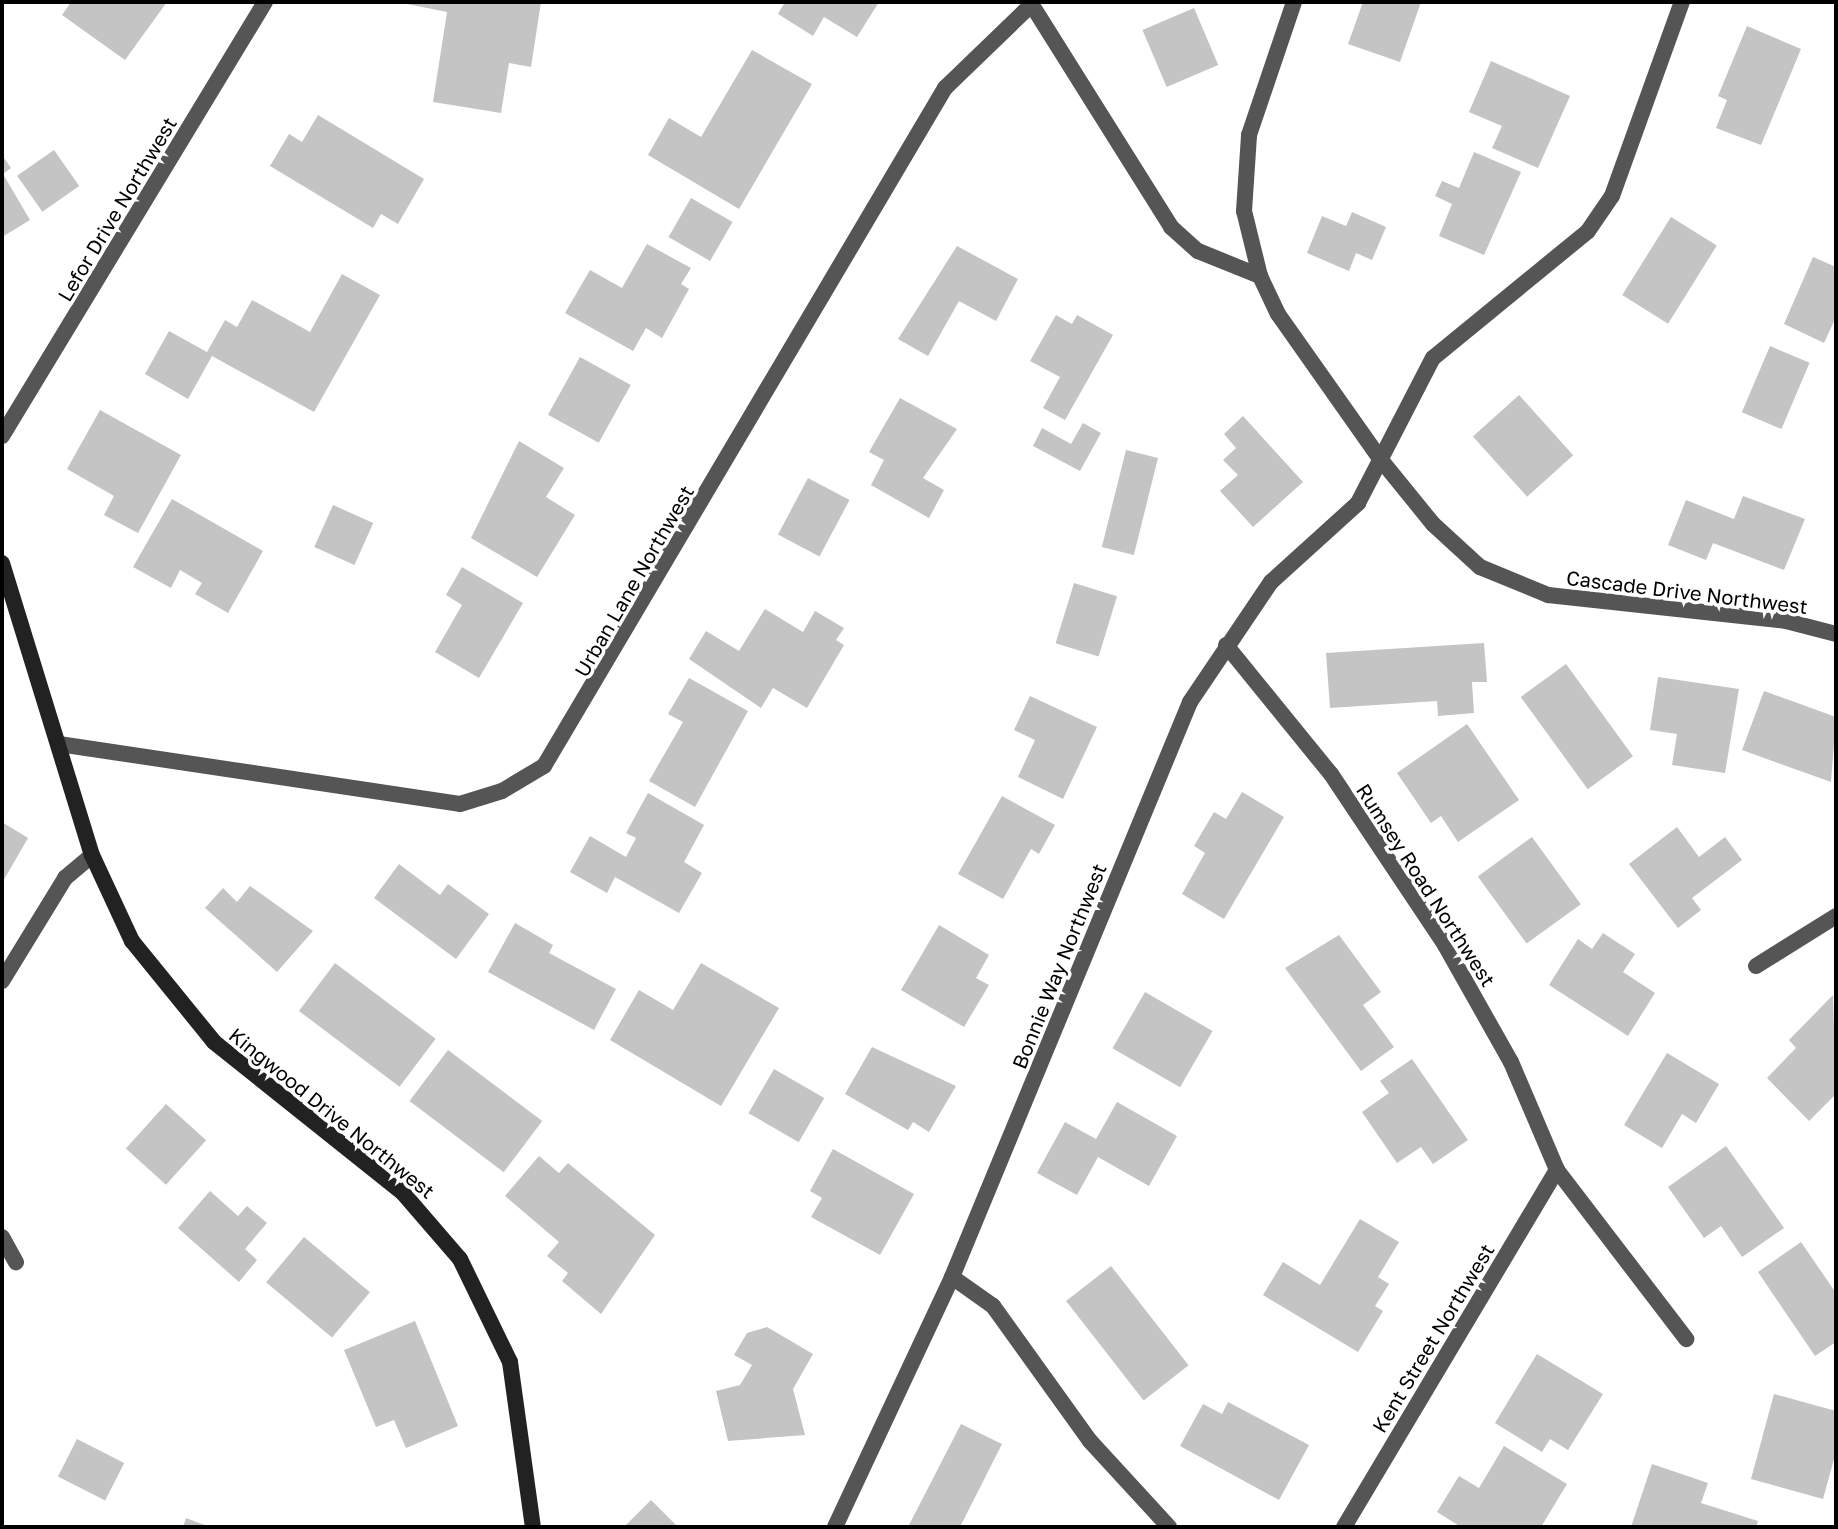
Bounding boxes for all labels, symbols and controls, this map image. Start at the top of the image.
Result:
street label: Lefor Drive Northwest [52,112,182,306]
street label: Urban Lane Northwest [569,481,699,681]
street label: Cascade Drive Northwest [1565,565,1809,619]
street label: Rumsey Road Northwest [1351,779,1501,991]
street label: Bonnie Way Northwest [1007,860,1111,1072]
street label: Kingwood Drive Northwest [224,1023,440,1203]
street label: Kent Street Northwest [1367,1239,1499,1437]

